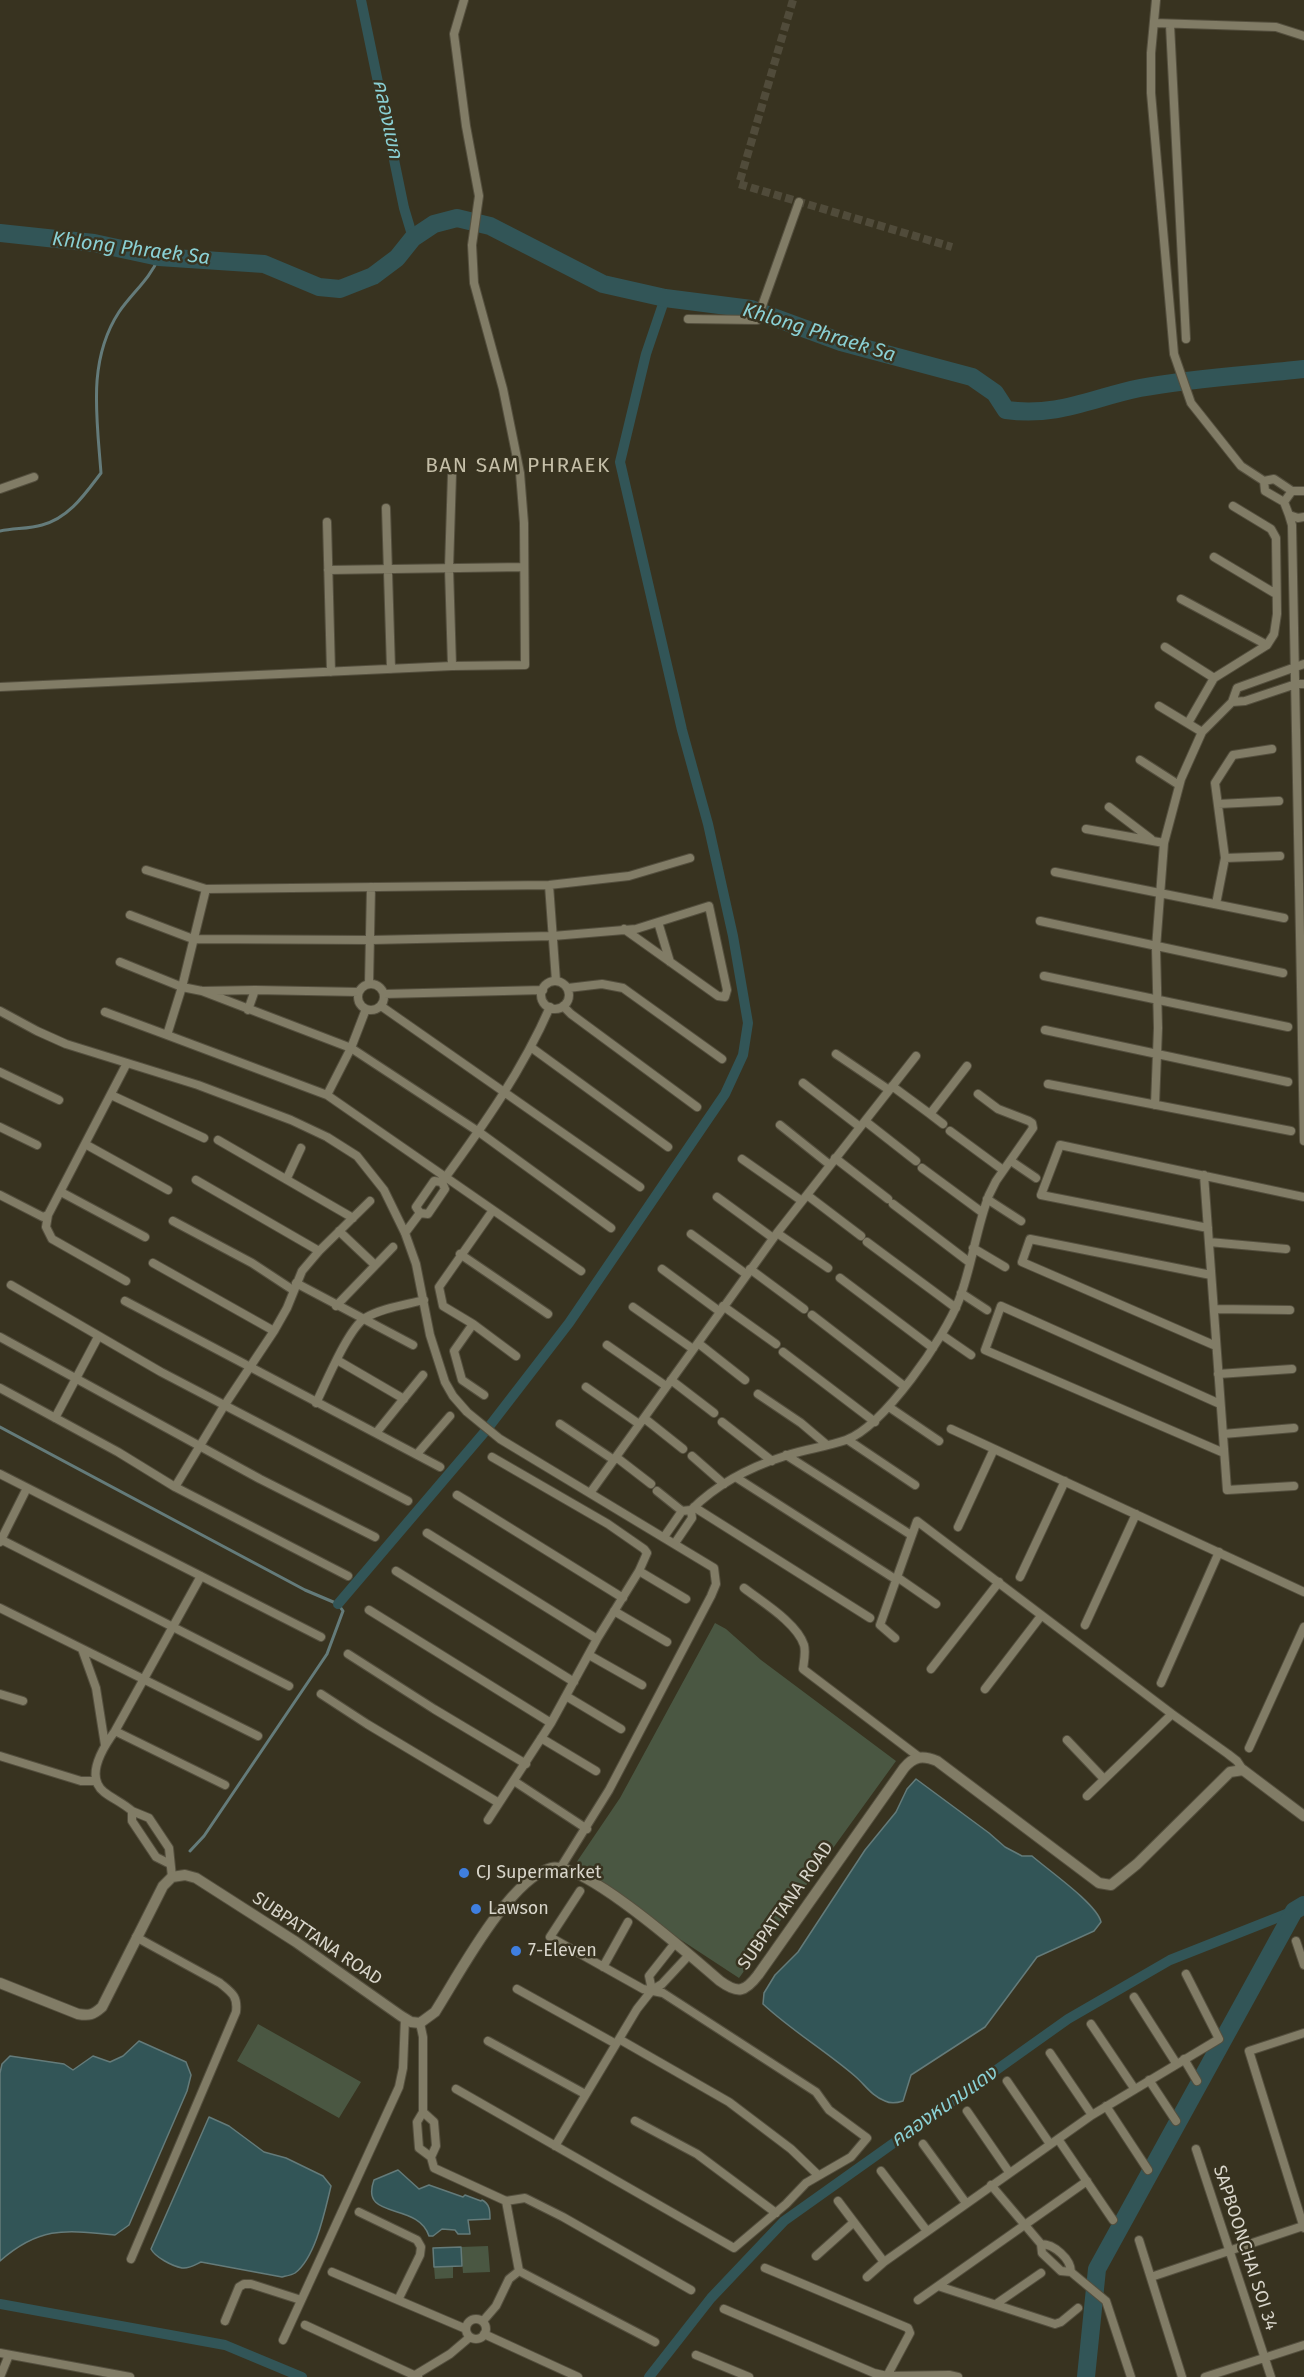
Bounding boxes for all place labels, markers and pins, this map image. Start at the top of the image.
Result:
place label: CJ Supermarket [476,1862,601,1884]
marker: CJ Supermarket [457,1866,471,1880]
place label: Lawson [488,1898,549,1920]
marker: Lawson [469,1902,483,1916]
place label: 7-Eleven [528,1940,597,1962]
marker: 7-Eleven [509,1944,523,1958]

